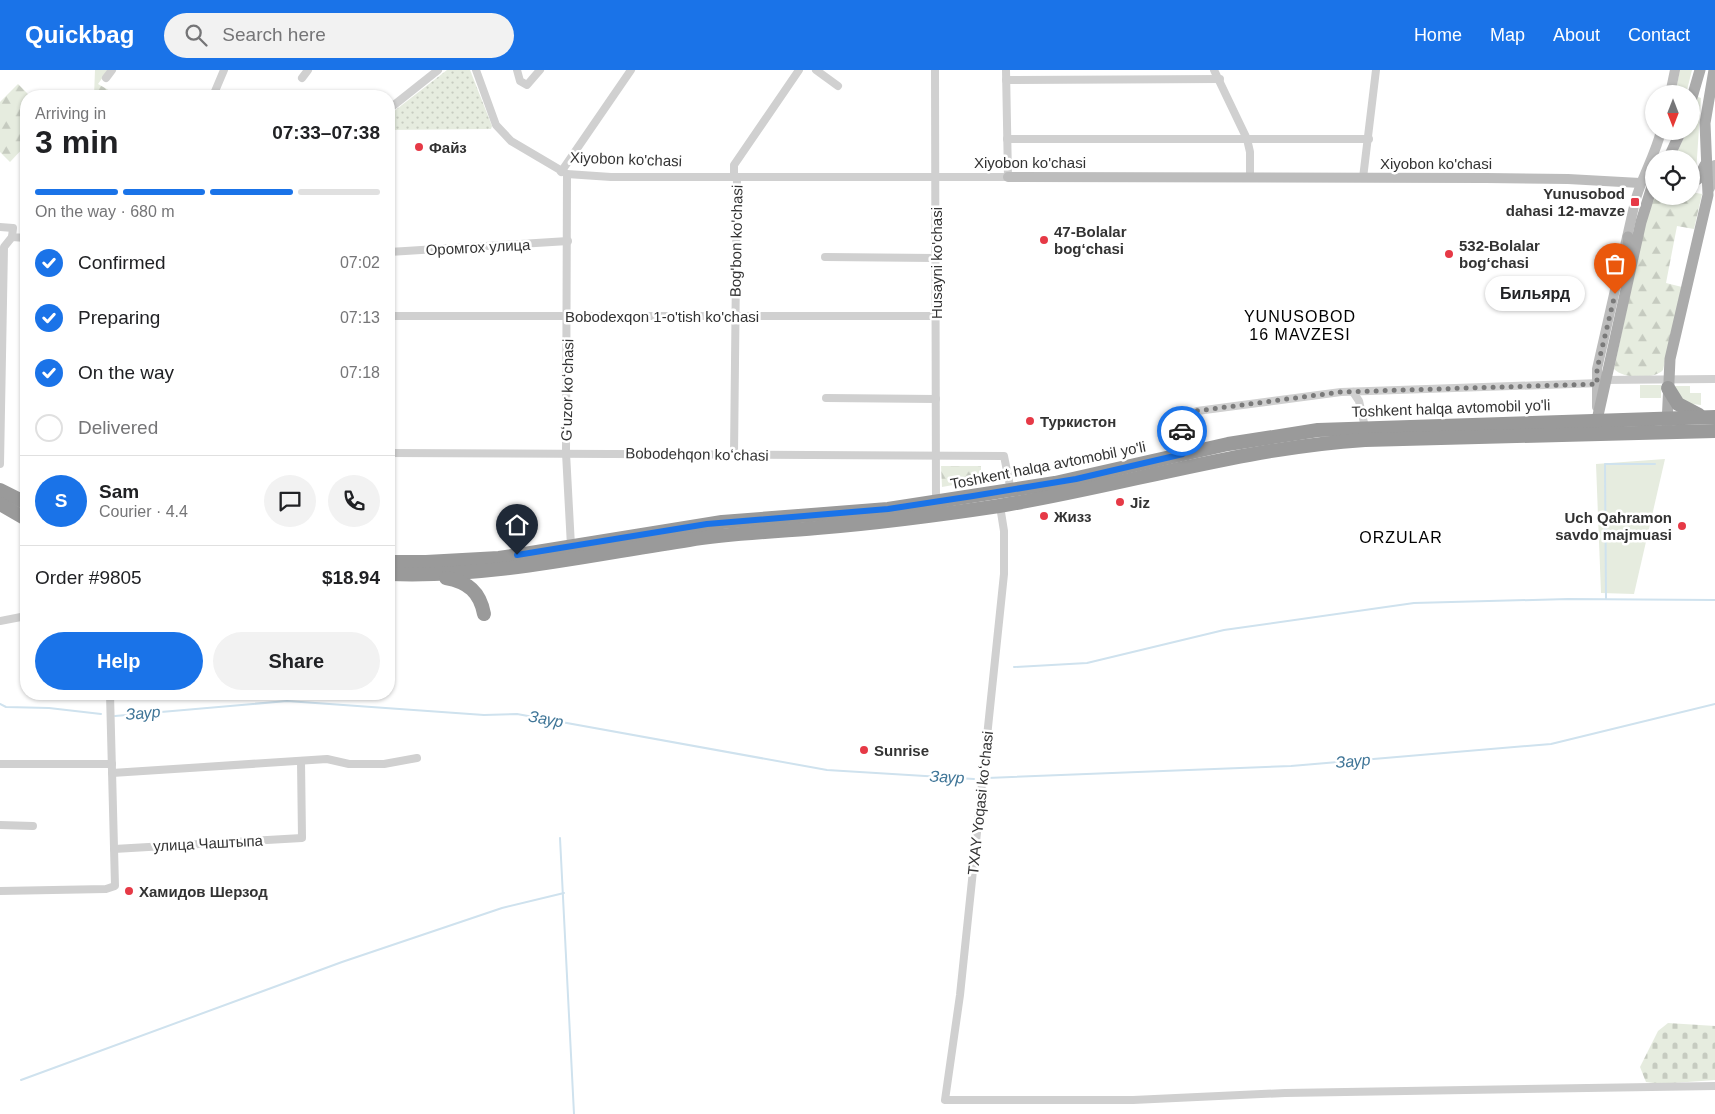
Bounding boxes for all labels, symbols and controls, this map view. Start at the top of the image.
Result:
search box [164,13,514,58]
text: Quickbag [25,21,134,48]
icon: search [182,21,210,49]
text: Search here [222,24,326,45]
text: Home [1414,25,1462,45]
text: Map [1490,25,1525,45]
text: About [1553,25,1600,45]
text: Contact [1628,25,1690,45]
north arrow [1645,85,1700,140]
map controls [1645,85,1700,205]
text: Arriving in [35,105,106,122]
text: 07:33–07:38 [272,122,380,143]
text: 3 min [35,124,119,160]
place label: Файз [429,139,467,156]
marker: Файз [413,141,425,153]
street label: Xiyobon ko'chasi [570,149,682,169]
button: locate [1645,150,1700,205]
street label: Xiyobon ko'chasi [974,154,1086,171]
street label: Xiyobon ko'chasi [1380,155,1492,172]
street label: Bog'bon ko'chasi [727,185,745,297]
place label: Yunusobod dahasi 12-mavze [1506,185,1625,219]
marker: Yunusobod dahasi 12-mavze [1629,196,1641,208]
text: On the way · 680 m [35,203,175,220]
street label: Husayni ko'chasi [928,207,945,319]
place label: 47-Bolalar bogʻchasi [1054,223,1127,257]
marker: 47-Bolalar bogʻchasi [1038,234,1050,246]
street label: Оромгох улица [425,236,531,258]
place label: 532-Bolalar bogʻchasi [1459,237,1540,271]
pin [1594,243,1636,294]
marker: 532-Bolalar bogʻchasi [1443,248,1455,260]
icon: check [35,249,63,277]
icon: bag [1601,250,1629,278]
text: Confirmed [78,252,166,273]
text: 07:02 [340,254,380,271]
callout: Бильярд [1485,276,1585,312]
text: Бильярд [1500,285,1570,302]
icon: check [35,304,63,332]
text: Preparing [78,307,160,328]
street label: Bobodexqon 1-o'tish ko'chasi [565,308,759,325]
district label: YUNUSOBOD 16 MAVZESI [1244,308,1356,343]
text: 07:13 [340,309,380,326]
street label: Gʻuzor koʻchasi [558,339,576,441]
icon: check [35,359,63,387]
text: On the way [78,362,174,383]
text: 07:18 [340,364,380,381]
street label: Toshkent halqa avtomobil yo'li [1351,396,1551,420]
courier [1157,406,1207,456]
place label: Туркистон [1040,413,1116,430]
marker: Туркистон [1024,415,1036,427]
text: Delivered [78,417,158,438]
icon: car [1168,417,1196,445]
street label: Toshkent halqa avtomobil yo'li [949,438,1147,492]
street label: Bobodehqon koʻchasi [625,444,769,464]
button: chat [264,475,316,527]
button: phone [328,475,380,527]
text: Sam [99,481,139,502]
text: S [55,490,67,511]
place label: Jiz [1130,494,1150,511]
marker: Jiz [1114,496,1126,508]
text: Courier · 4.4 [99,503,188,520]
pin [496,504,538,555]
place label: Жизз [1053,508,1092,525]
place label: Uch Qahramon savdo majmuasi [1555,509,1672,543]
marker: Жизз [1038,510,1050,522]
icon: home [503,511,531,539]
marker: Uch Qahramon savdo majmuasi [1676,520,1688,532]
district label: ORZULAR [1359,529,1443,546]
text: Order #9805 [35,567,142,588]
text: $18.94 [322,567,380,588]
button: Help [35,632,203,690]
button: Share [213,632,380,690]
water label: Заур [125,703,161,723]
water label: Заур [527,708,565,730]
street label: TXAY Yoqasi koʻchasi [964,730,996,876]
place label: Sunrise [874,742,929,759]
marker: Sunrise [858,744,870,756]
water label: Заур [1335,751,1371,771]
water label: Заур [929,768,965,786]
street label: улица Чаштыпа [153,832,264,854]
place label: Хамидов Шерзод [139,883,268,900]
marker: Хамидов Шерзод [123,885,135,897]

